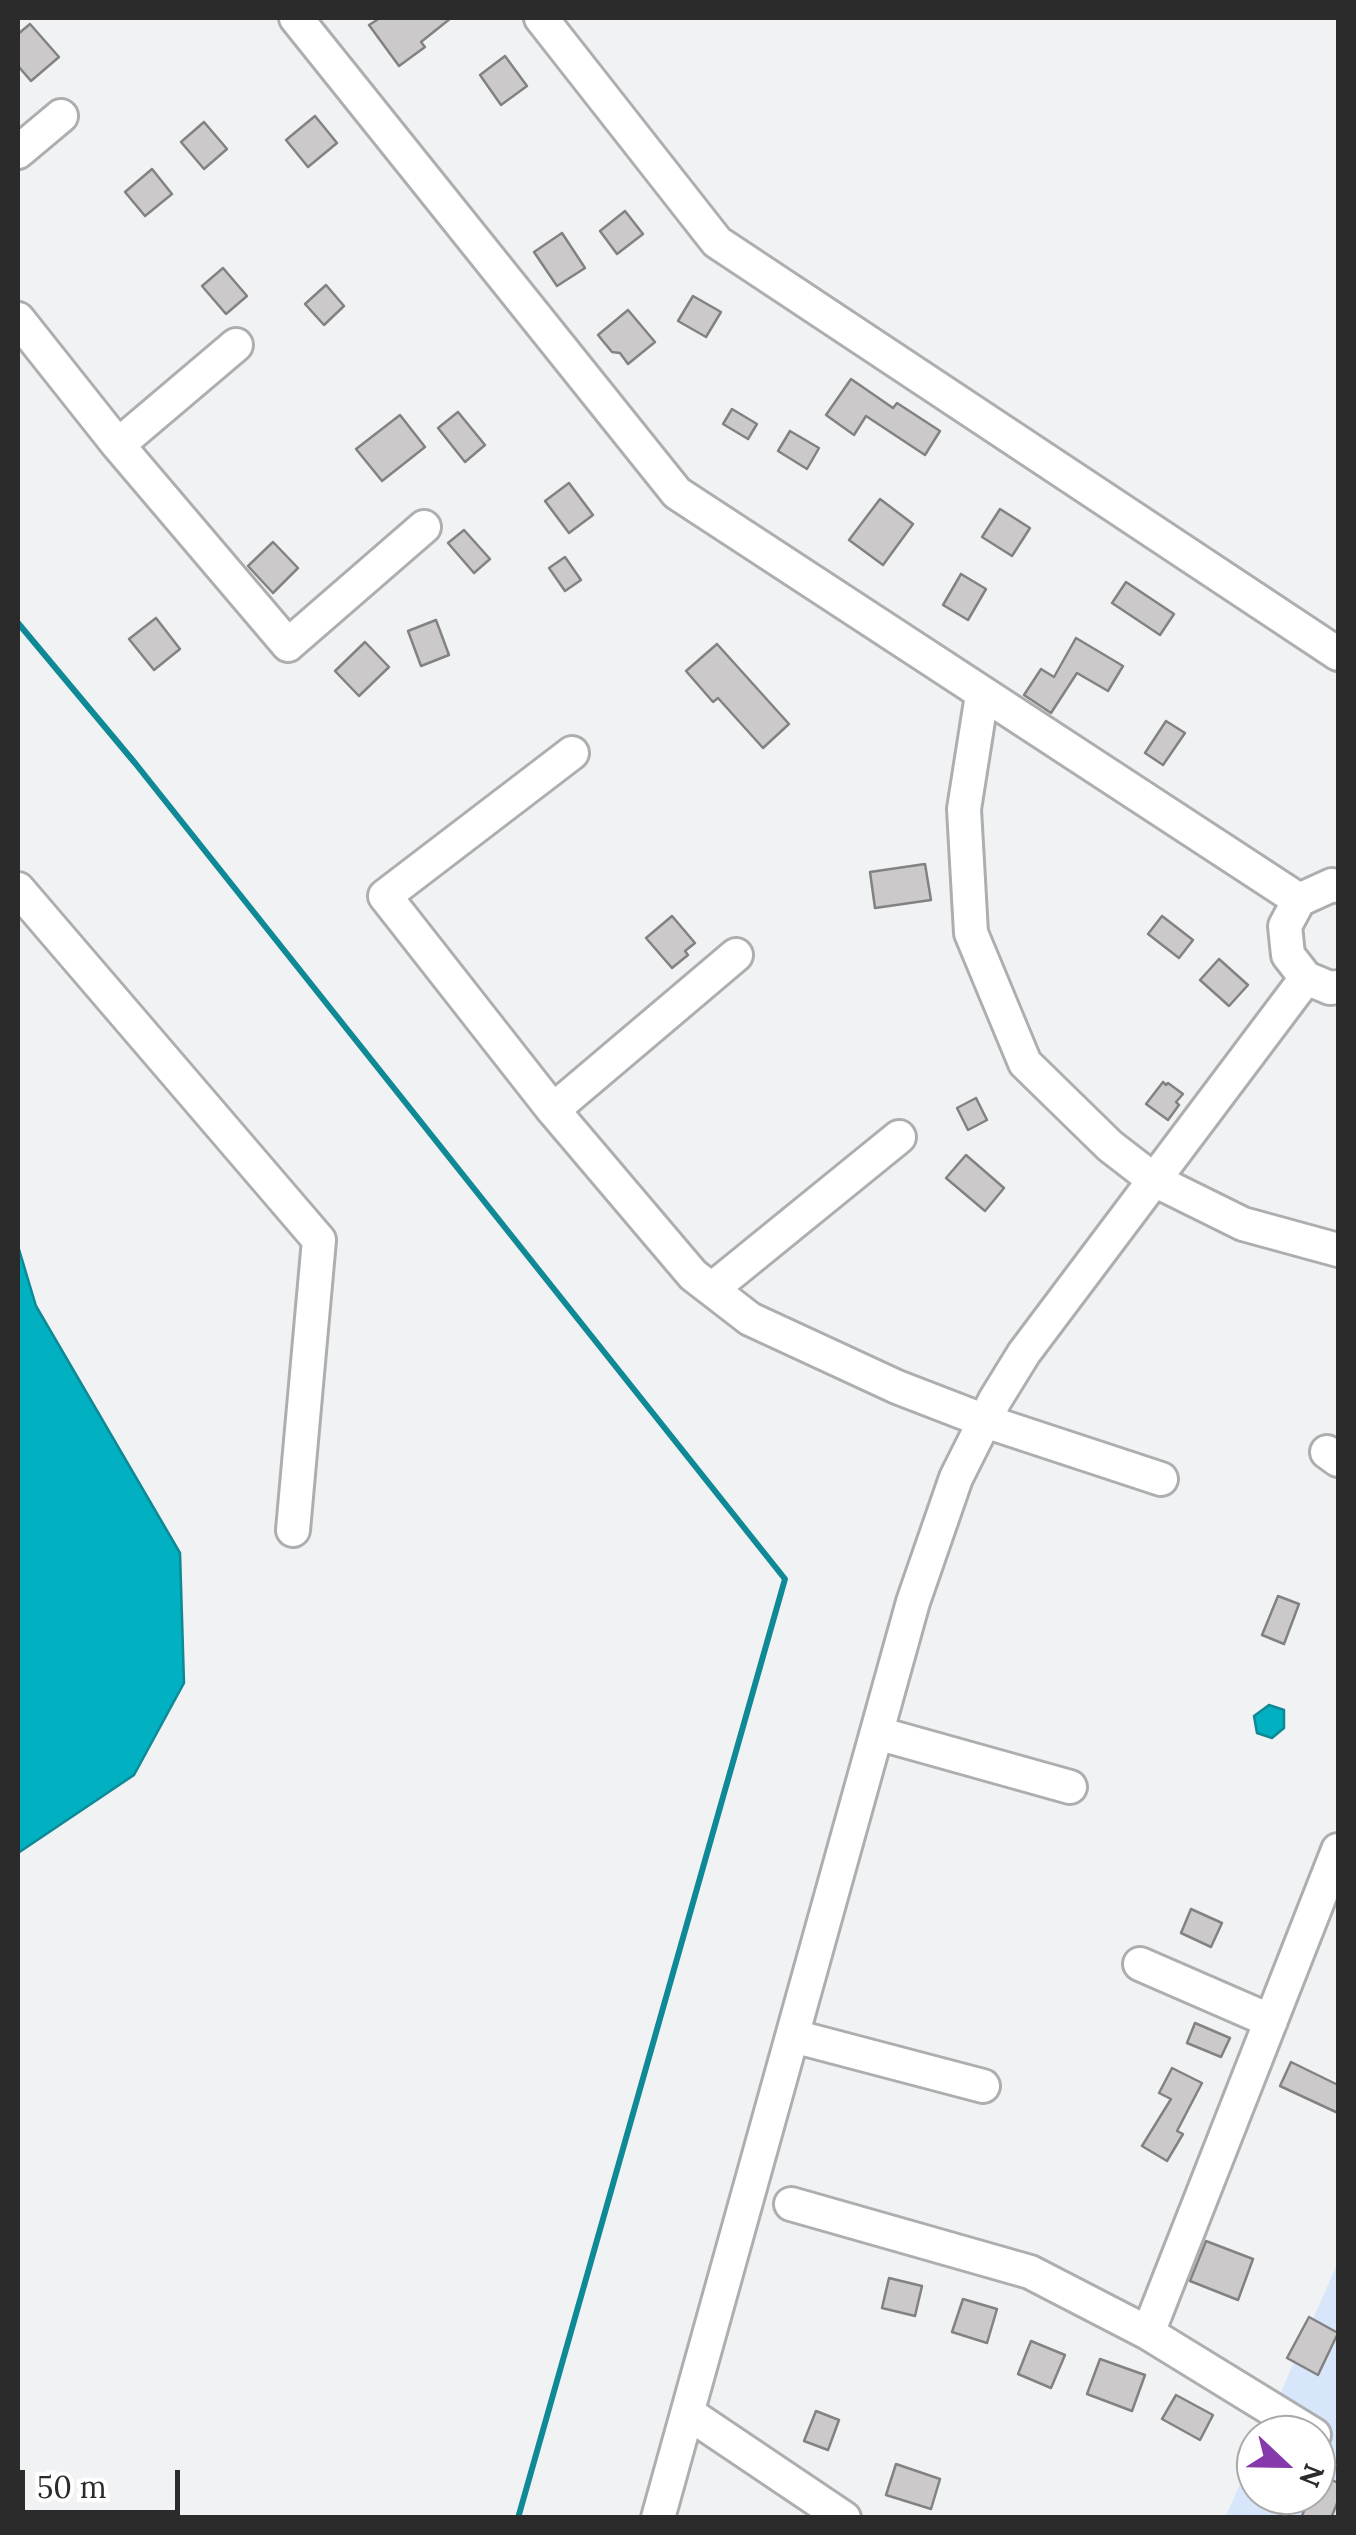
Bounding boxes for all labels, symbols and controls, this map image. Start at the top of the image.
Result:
north arrow [1236,2415,1336,2515]
scale bar [25,2450,185,2512]
text: N [1291,2459,1333,2492]
text: 50 m [37,2468,107,2506]

